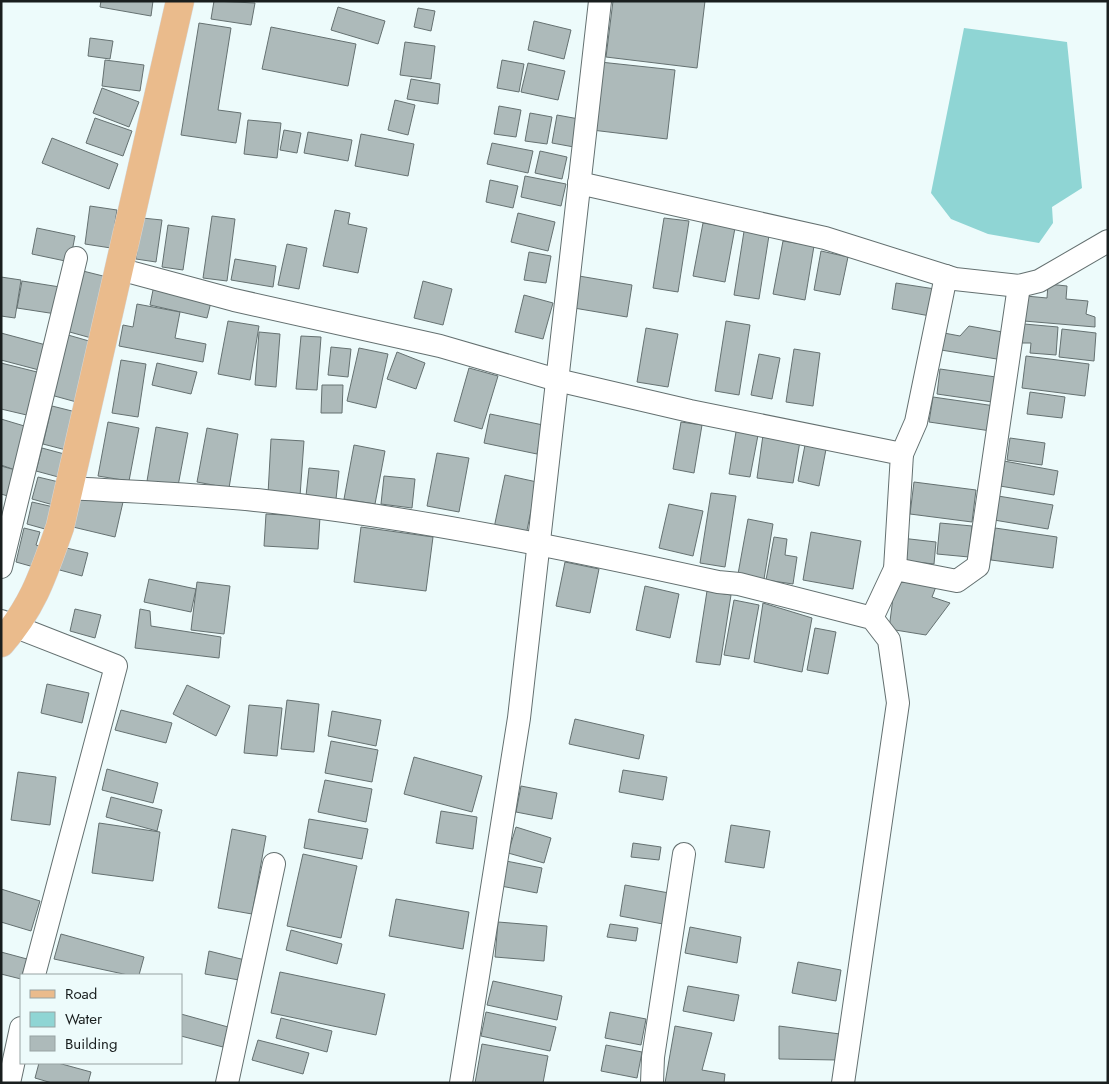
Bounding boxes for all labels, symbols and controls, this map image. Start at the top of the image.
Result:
legend [20,974,182,1064]
text: Road [65,983,97,1005]
text: Water [65,1008,103,1030]
text: Building [65,1033,117,1055]

